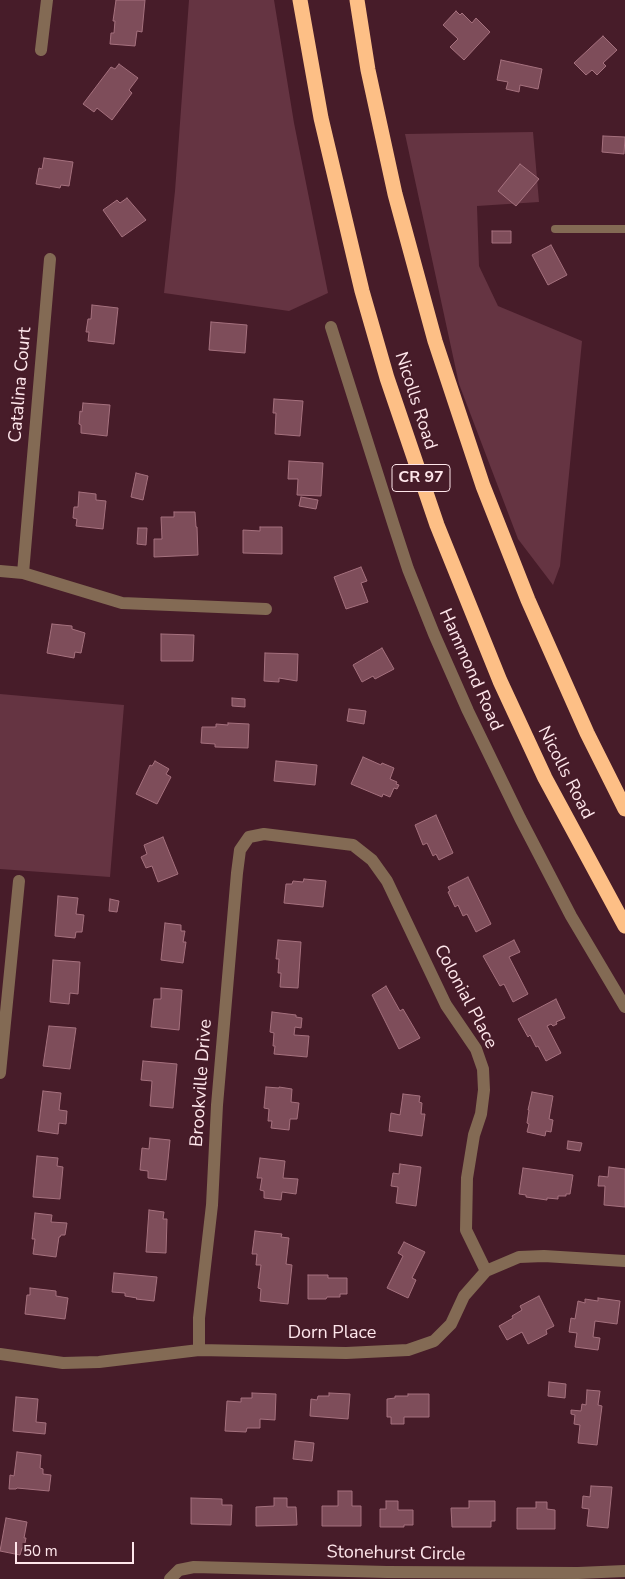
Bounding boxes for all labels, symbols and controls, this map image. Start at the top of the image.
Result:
street label: Catalina Court [5,326,37,444]
street label: Nicolls Road [389,349,441,453]
road number: CR 97 [392,464,450,492]
street label: Hammond Road [433,606,507,734]
street label: Nicolls Road [532,723,598,823]
street label: Colonial Place [429,941,501,1053]
street label: Brookville Drive [187,1018,217,1148]
street label: Dorn Place [288,1323,376,1345]
scale bar [18,1532,136,1564]
text: 50 m [23,1541,58,1561]
street label: Stonehurst Circle [326,1542,466,1566]

